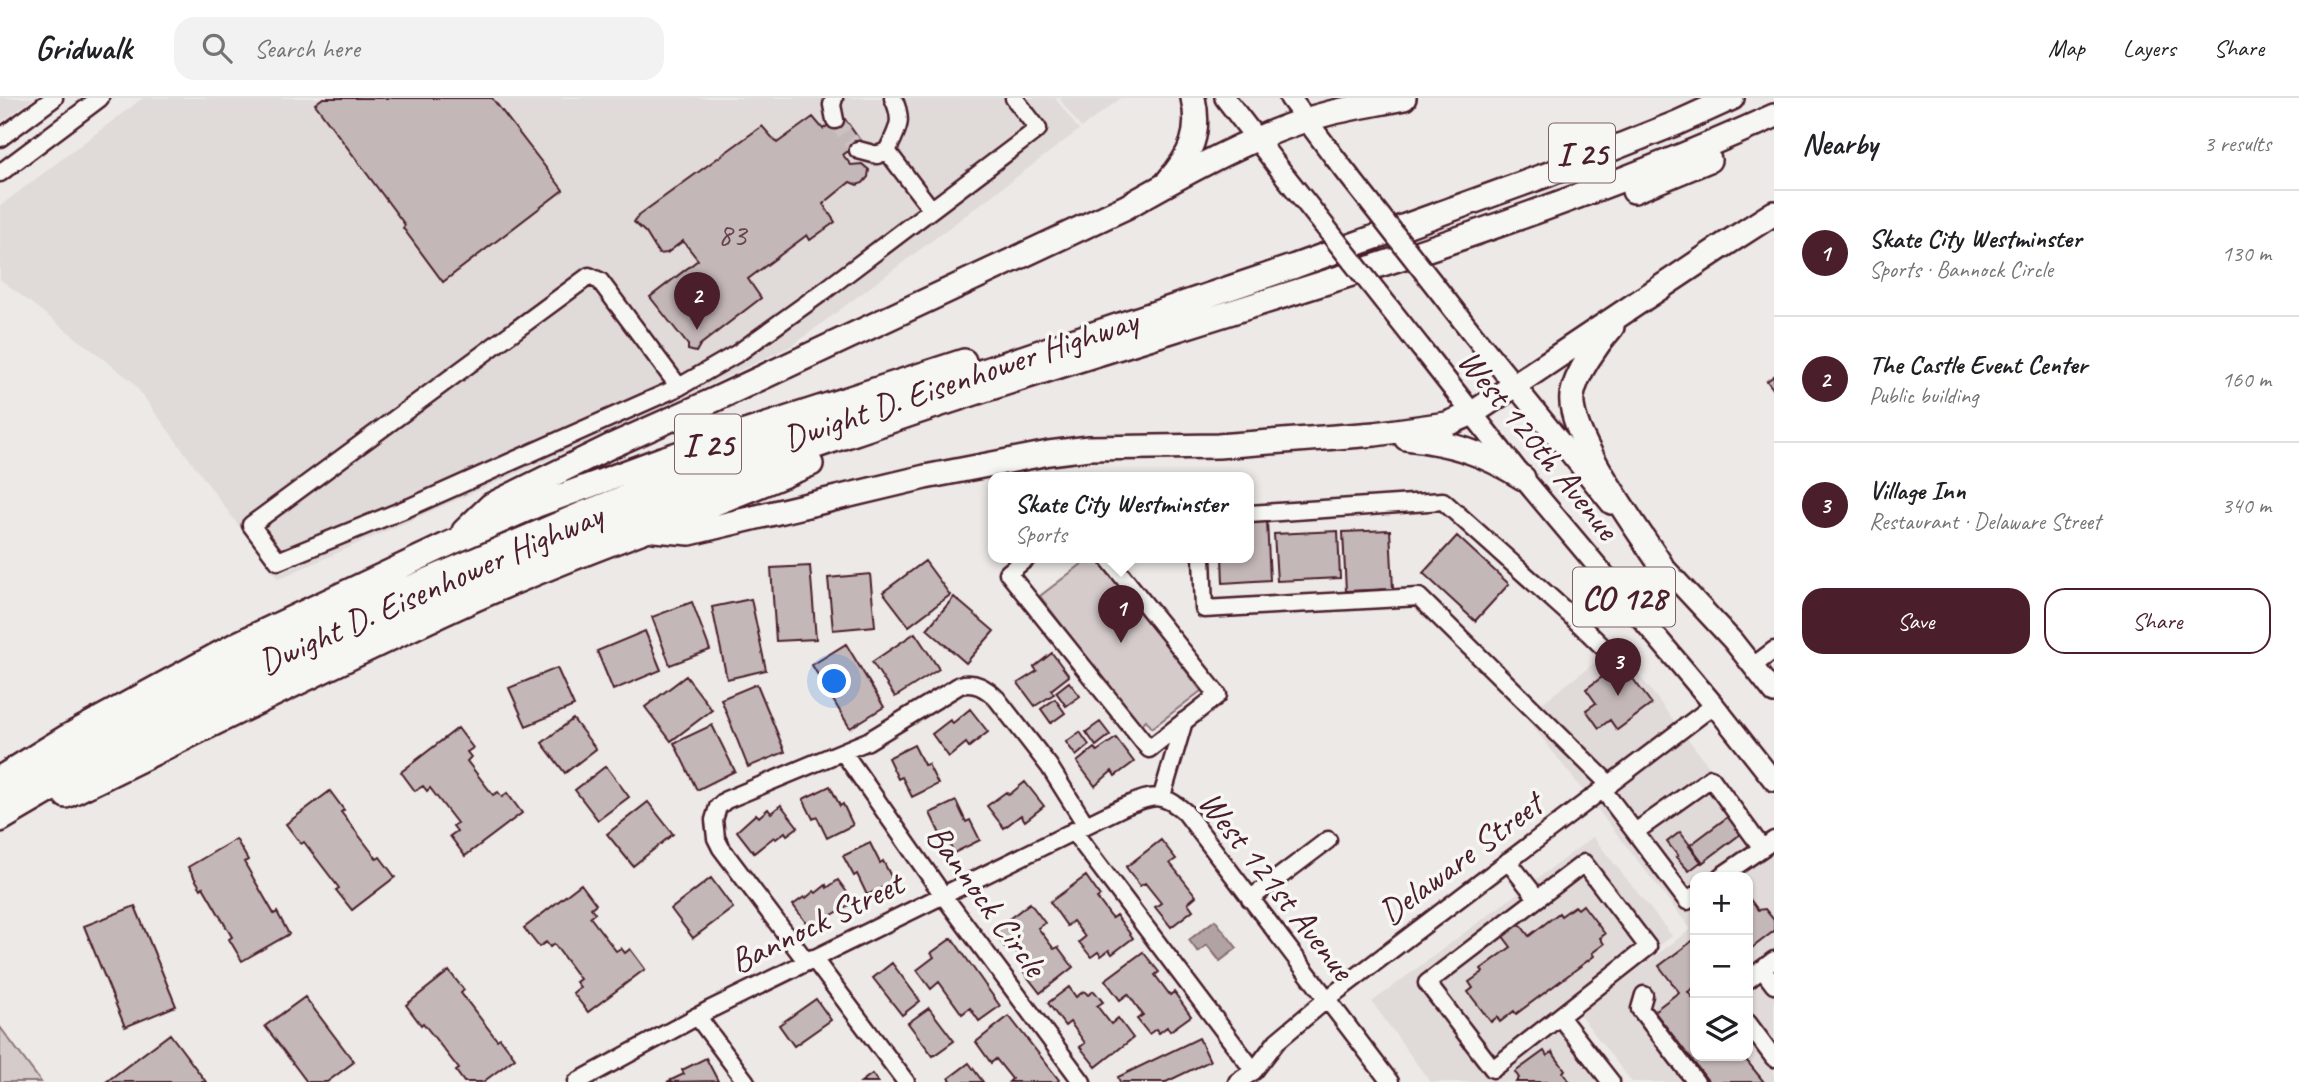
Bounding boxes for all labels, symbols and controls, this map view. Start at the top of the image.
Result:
search box [174,17,664,80]
text: Gridwalk [35,27,132,69]
icon: search [198,29,236,67]
text: Search here [254,32,360,65]
text: Map [2048,33,2085,63]
text: Layers [2123,33,2176,63]
text: Share [2214,33,2264,63]
road number: I 25 [1549,123,1615,182]
text: Nearby [1802,125,1878,163]
text: 3 results [2204,129,2271,158]
house number: 83 [718,214,749,255]
text: Skate City Westminster [1869,222,2081,255]
text: 1 [1820,239,1830,268]
text: 130 m [2222,239,2271,268]
text: Sports · Bannock Circle [1869,255,2053,284]
pin: 2 [674,272,720,330]
street label: Dwight D. Eisenhower Highway [777,297,1146,461]
street label: West 120th Avenue [1448,340,1631,551]
text: The Castle Event Center [1869,348,2087,381]
text: 2 [1820,365,1830,394]
text: 160 m [2222,365,2271,394]
text: Public building [1869,381,1978,410]
road number: I 25 [675,414,741,474]
popup [988,472,1254,563]
text: Village Inn [1869,474,1965,507]
text: Skate City Westminster [1015,487,1227,520]
street label: Dwight D. Eisenhower Highway [251,491,612,685]
text: 3 [1820,491,1830,520]
text: 340 m [2222,491,2271,520]
text: Restaurant · Delaware Street [1869,507,2101,536]
text: Sports [1015,520,1067,549]
road number: CO 128 [1573,568,1675,626]
pin: 1 [1098,585,1144,643]
button: Save [1802,588,2030,654]
button: Share [2044,588,2271,654]
pin: 3 [1595,638,1641,696]
your location [817,664,851,698]
street label: Delaware Street [1370,780,1555,935]
street label: West 121st Avenue [1188,781,1366,991]
street label: Bannock Circle [916,815,1059,988]
street label: Bannock Street [722,860,913,984]
map controls [1690,872,1753,1061]
button: + [1690,872,1753,935]
button: − [1690,935,1753,998]
button: layers [1690,998,1753,1061]

